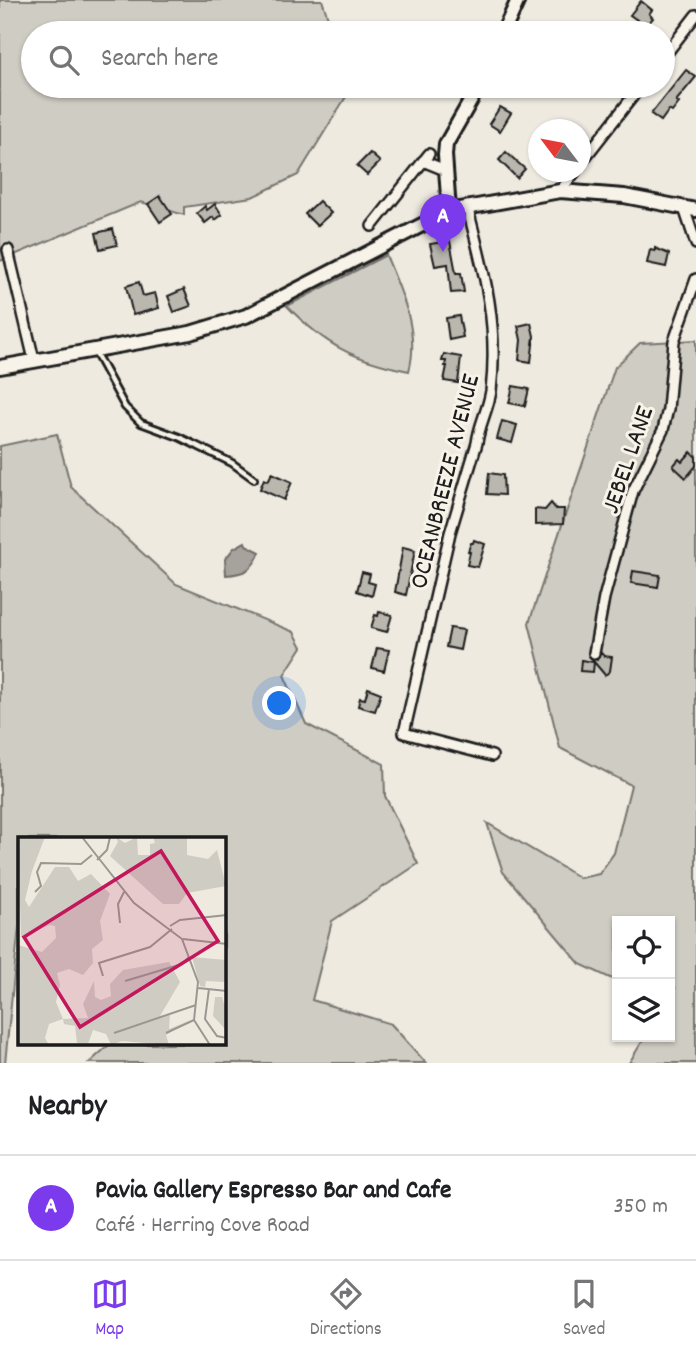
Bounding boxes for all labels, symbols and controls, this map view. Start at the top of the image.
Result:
search box [21,21,675,98]
icon: search [45,41,83,79]
text: Search here [101,41,219,78]
north arrow [528,119,591,182]
pin: A [420,194,466,252]
street label: OCEANBREEZE AVENUE [402,370,491,593]
street label: JEBEL LANE [594,401,665,519]
your location [262,686,296,720]
inset map [18,837,226,1046]
map controls [612,916,675,1042]
button: locate [612,916,675,979]
button: layers [612,979,675,1042]
text: Nearby [28,1087,106,1130]
text: Pavia Gallery Espresso Bar and Cafe [95,1173,451,1210]
text: A [45,1191,57,1224]
text: 350 m [614,1191,668,1224]
text: Café · Herring Cove Road [95,1210,310,1243]
tab: Map [91,1275,129,1344]
tab: Directions [310,1275,382,1344]
tab: Saved [563,1275,605,1344]

